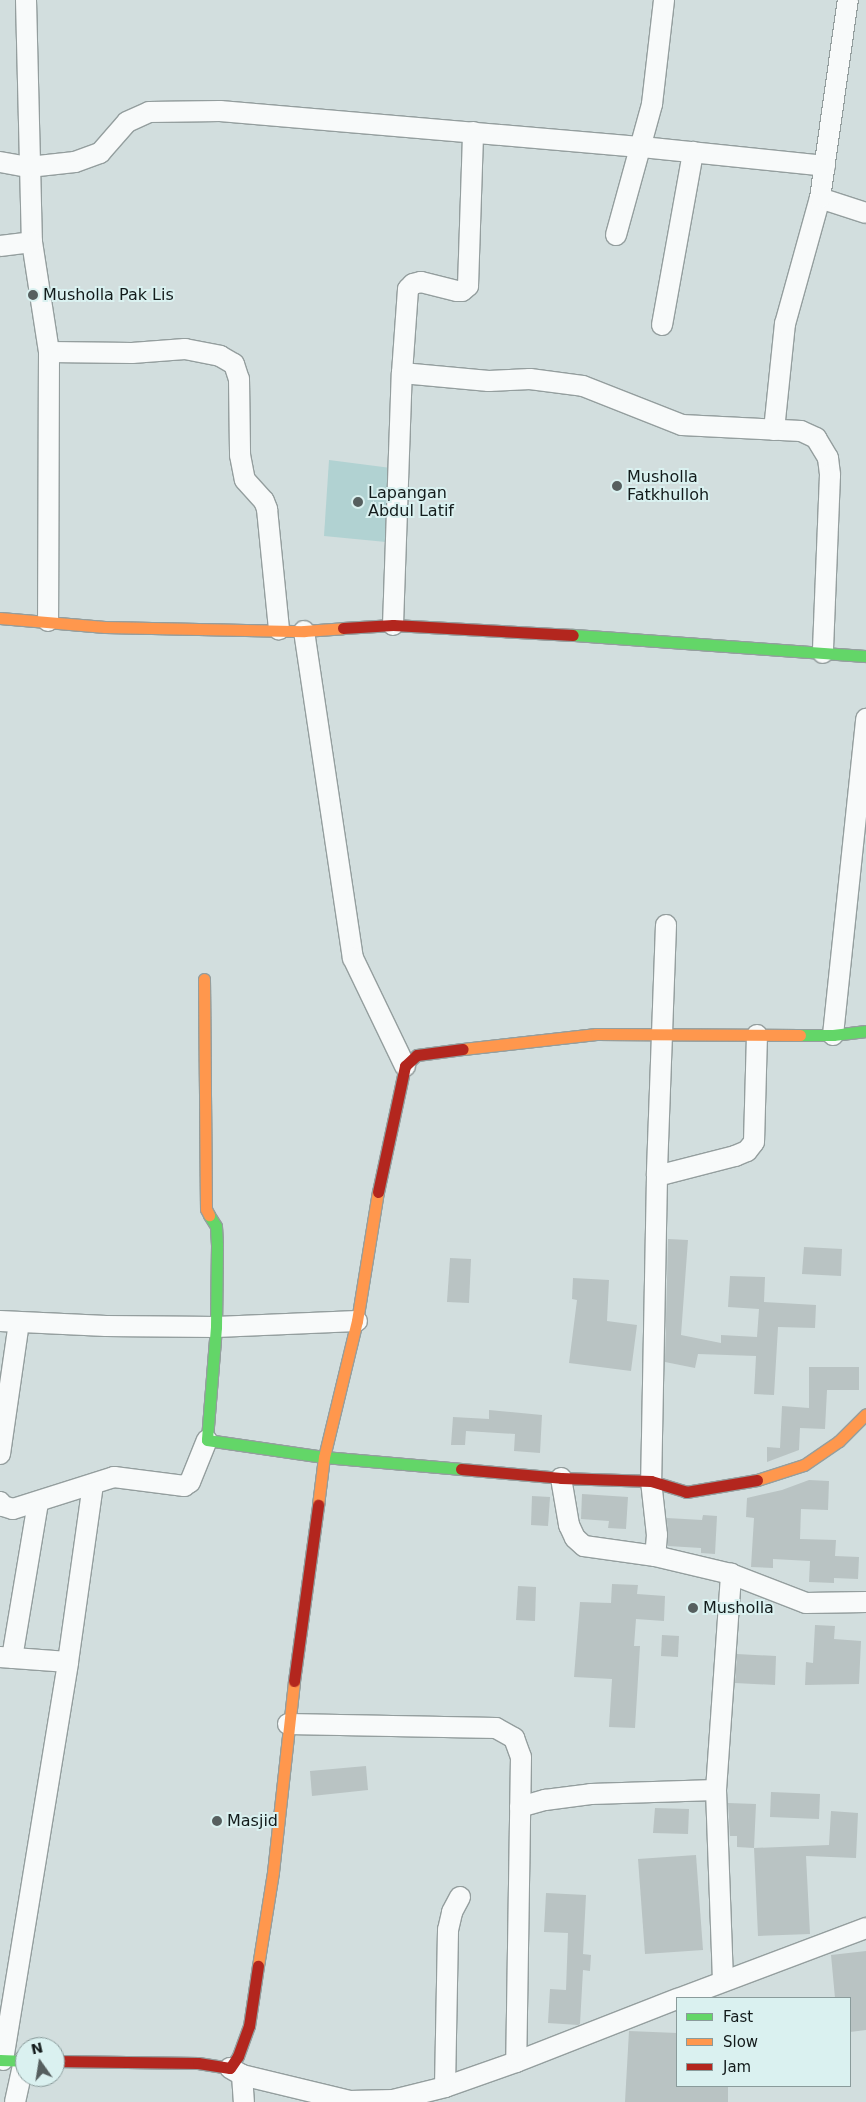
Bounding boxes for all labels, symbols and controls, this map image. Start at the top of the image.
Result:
place label: Musholla Pak Lis [43,285,174,305]
marker: Musholla Pak Lis [27,289,39,301]
place label: Musholla Fatkhulloh [627,467,709,505]
marker: Musholla Fatkhulloh [611,480,623,492]
place label: Lapangan Abdul Latif [368,483,454,521]
marker: Lapangan Abdul Latif [352,496,364,508]
place label: Musholla [703,1598,774,1618]
marker: Musholla [687,1602,699,1614]
place label: Masjid [227,1811,278,1831]
marker: Masjid [211,1815,223,1827]
legend [676,1997,851,2087]
text: Fast [723,2008,753,2026]
text: Slow [723,2033,758,2051]
north arrow [15,2037,65,2087]
text: N [29,2039,44,2057]
text: Jam [723,2058,751,2076]

